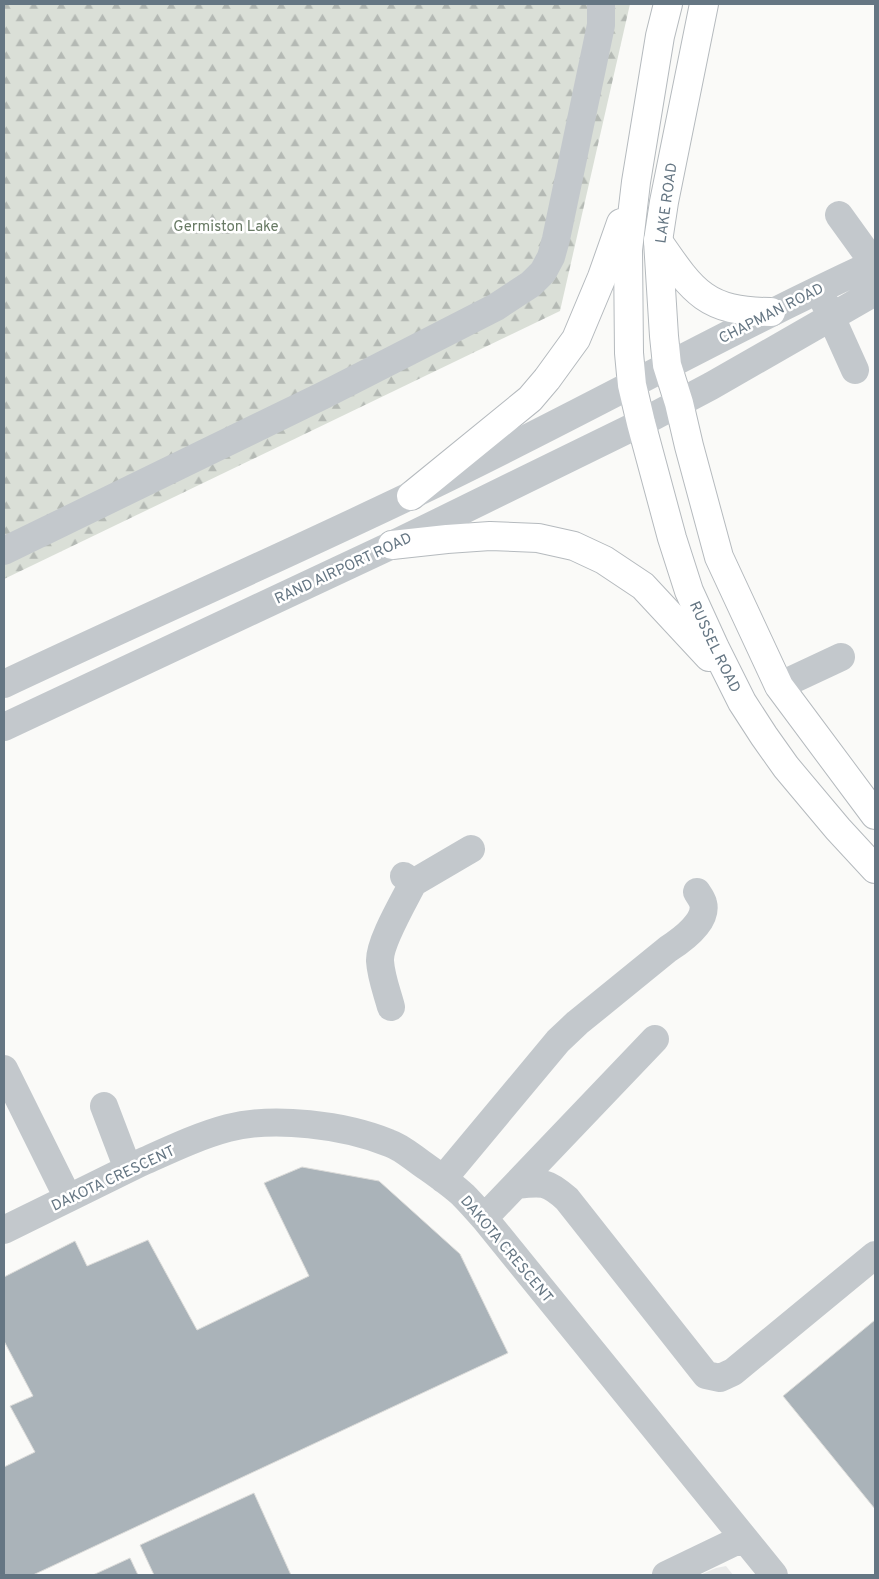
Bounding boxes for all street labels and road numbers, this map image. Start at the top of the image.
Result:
street label: LAKE ROAD [652,162,683,245]
street label: CHAPMAN ROAD [716,280,827,349]
street label: RAND AIRPORT ROAD [272,529,415,610]
street label: RUSSEL ROAD [684,599,744,696]
street label: DAKOTA CRESCENT [49,1142,178,1216]
street label: DAKOTA CRESCENT [455,1192,556,1308]

